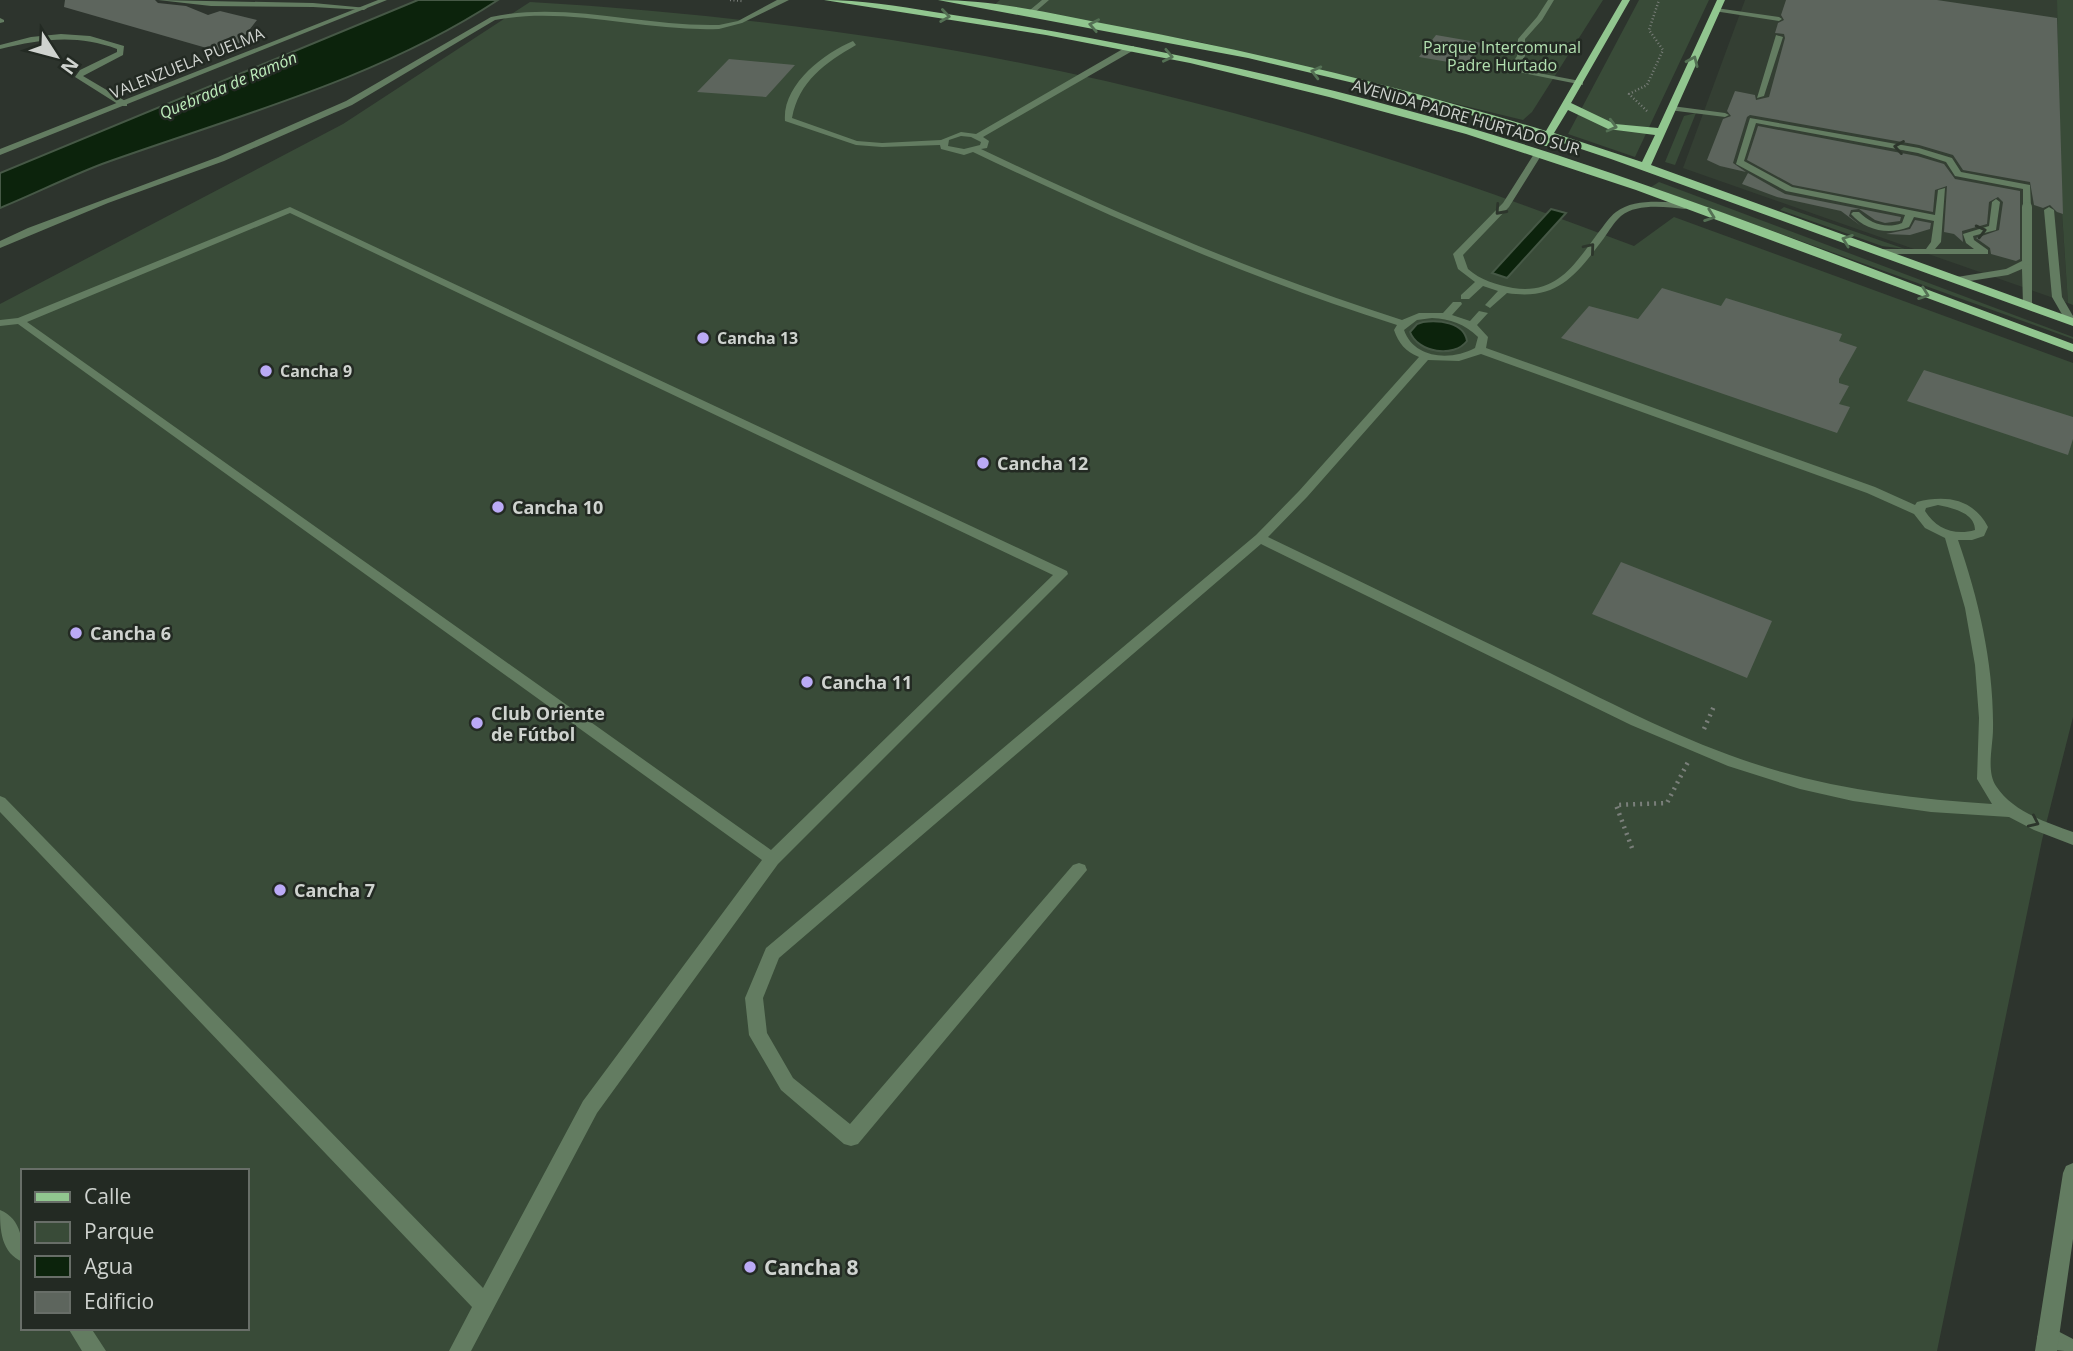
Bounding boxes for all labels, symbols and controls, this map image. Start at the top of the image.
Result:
one-way arrow [939,8,951,23]
one-way arrow [1088,18,1100,33]
north arrow [21,21,91,91]
street label: VALENZUELA PUELMA [107,22,268,104]
park label: Parque Intercomunal Padre Hurtado [1423,36,1581,76]
water label: Quebrada de Ramón [156,46,300,124]
one-way arrow [1162,48,1174,63]
text: N [55,52,85,80]
one-way arrow [1685,55,1699,68]
one-way arrow [1311,66,1323,80]
street label: AVENIDA PADRE HURTADO SUR [1350,74,1583,160]
one-way arrow [1606,118,1618,133]
one-way arrow [1893,140,1905,155]
one-way arrow [1496,202,1508,215]
one-way arrow [1704,207,1716,221]
one-way arrow [1974,225,1986,239]
one-way arrow [1842,234,1854,248]
one-way arrow [1582,243,1594,256]
one-way arrow [1917,286,1929,300]
place label: Cancha 13 [717,327,798,349]
marker: Cancha 13 [695,330,711,346]
place label: Cancha 9 [280,360,352,382]
marker: Cancha 9 [258,363,274,379]
place label: Cancha 12 [997,451,1088,475]
marker: Cancha 12 [975,455,991,471]
place label: Cancha 10 [512,495,603,519]
marker: Cancha 10 [490,499,506,515]
place label: Cancha 6 [90,621,171,645]
marker: Cancha 6 [68,625,84,641]
place label: Cancha 11 [821,670,912,694]
marker: Cancha 11 [799,674,815,690]
place label: Club Oriente de Fútbol [491,701,605,746]
marker: Club Oriente de Fútbol [469,715,485,731]
one-way arrow [2027,814,2039,828]
place label: Cancha 7 [294,878,375,902]
marker: Cancha 7 [272,882,288,898]
legend [21,1169,248,1330]
text: Calle [84,1182,131,1210]
text: Parque [84,1217,154,1245]
text: Agua [84,1252,133,1280]
place label: Cancha 8 [764,1253,859,1281]
marker: Cancha 8 [742,1259,758,1275]
text: Edificio [84,1287,154,1315]

